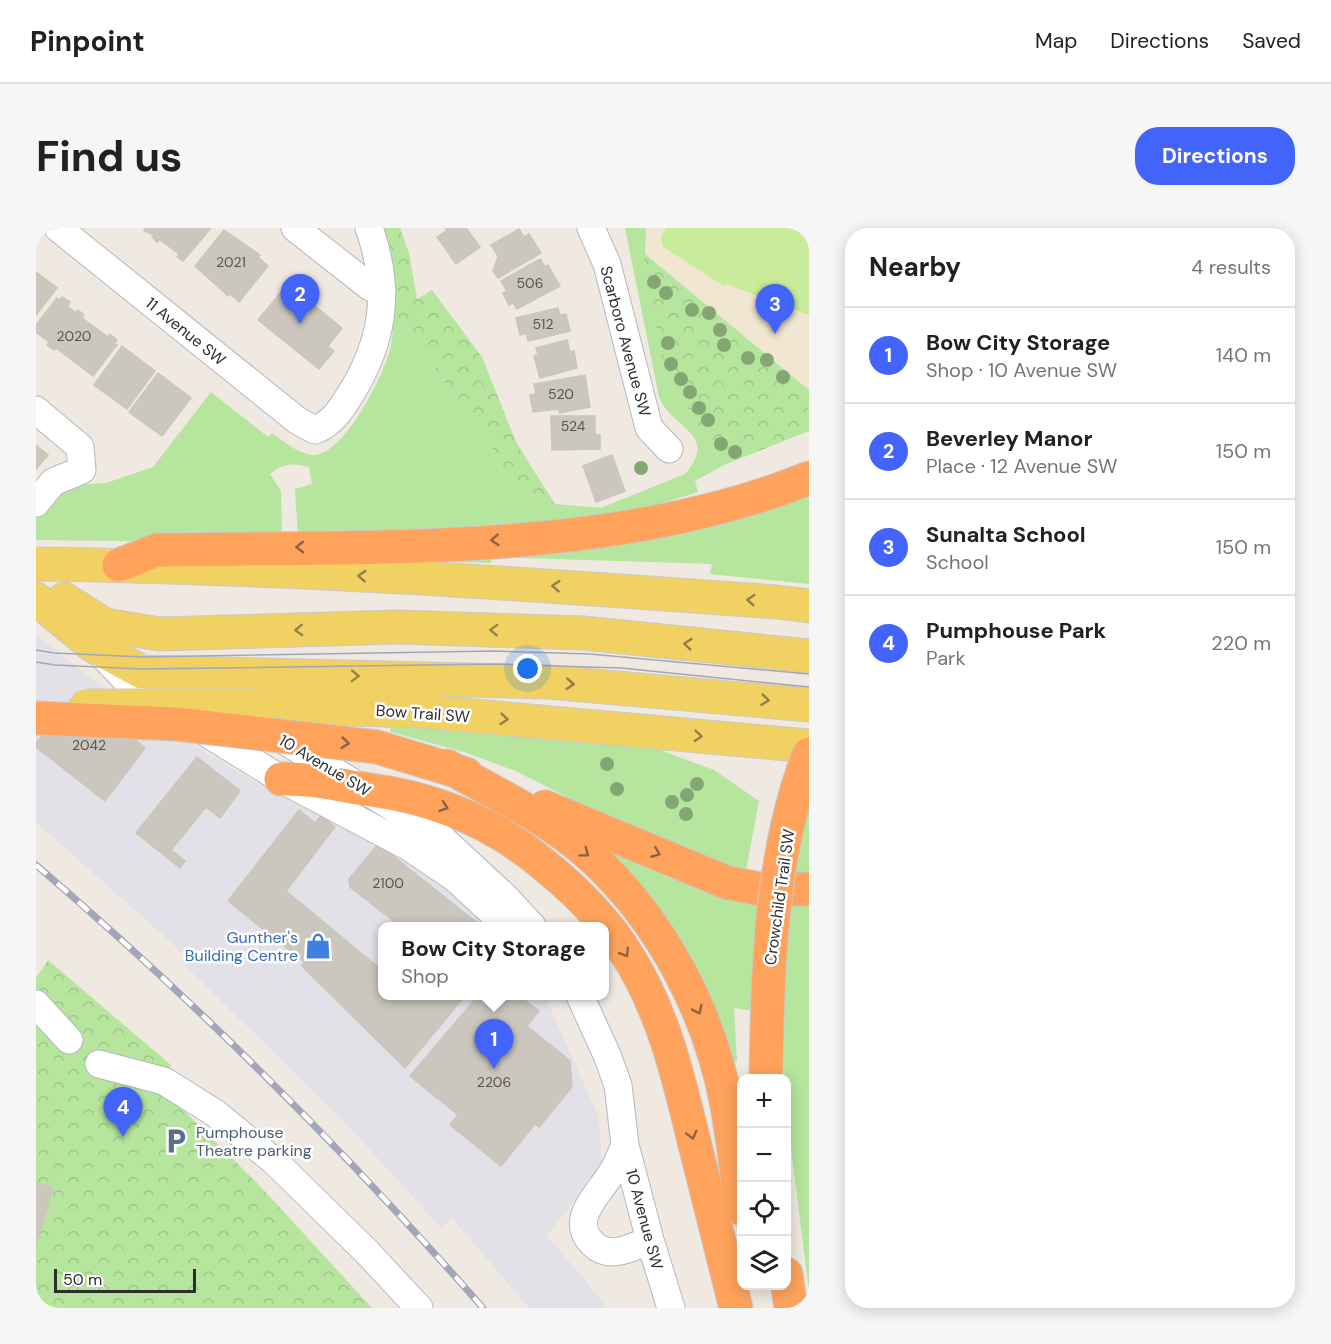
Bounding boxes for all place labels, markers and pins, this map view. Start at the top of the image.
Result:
pin: 2 [280,274,320,324]
pin: 3 [756,285,794,334]
place label: Gunther's Building Centre [185,927,298,966]
shop icon: Gunther's Building Centre [303,931,333,961]
pin: 1 [474,1020,514,1069]
pin: 4 [104,1088,142,1137]
place label: Pumphouse Theatre parking [196,1122,312,1161]
parking icon: Pumphouse Theatre parking [161,1126,191,1156]

